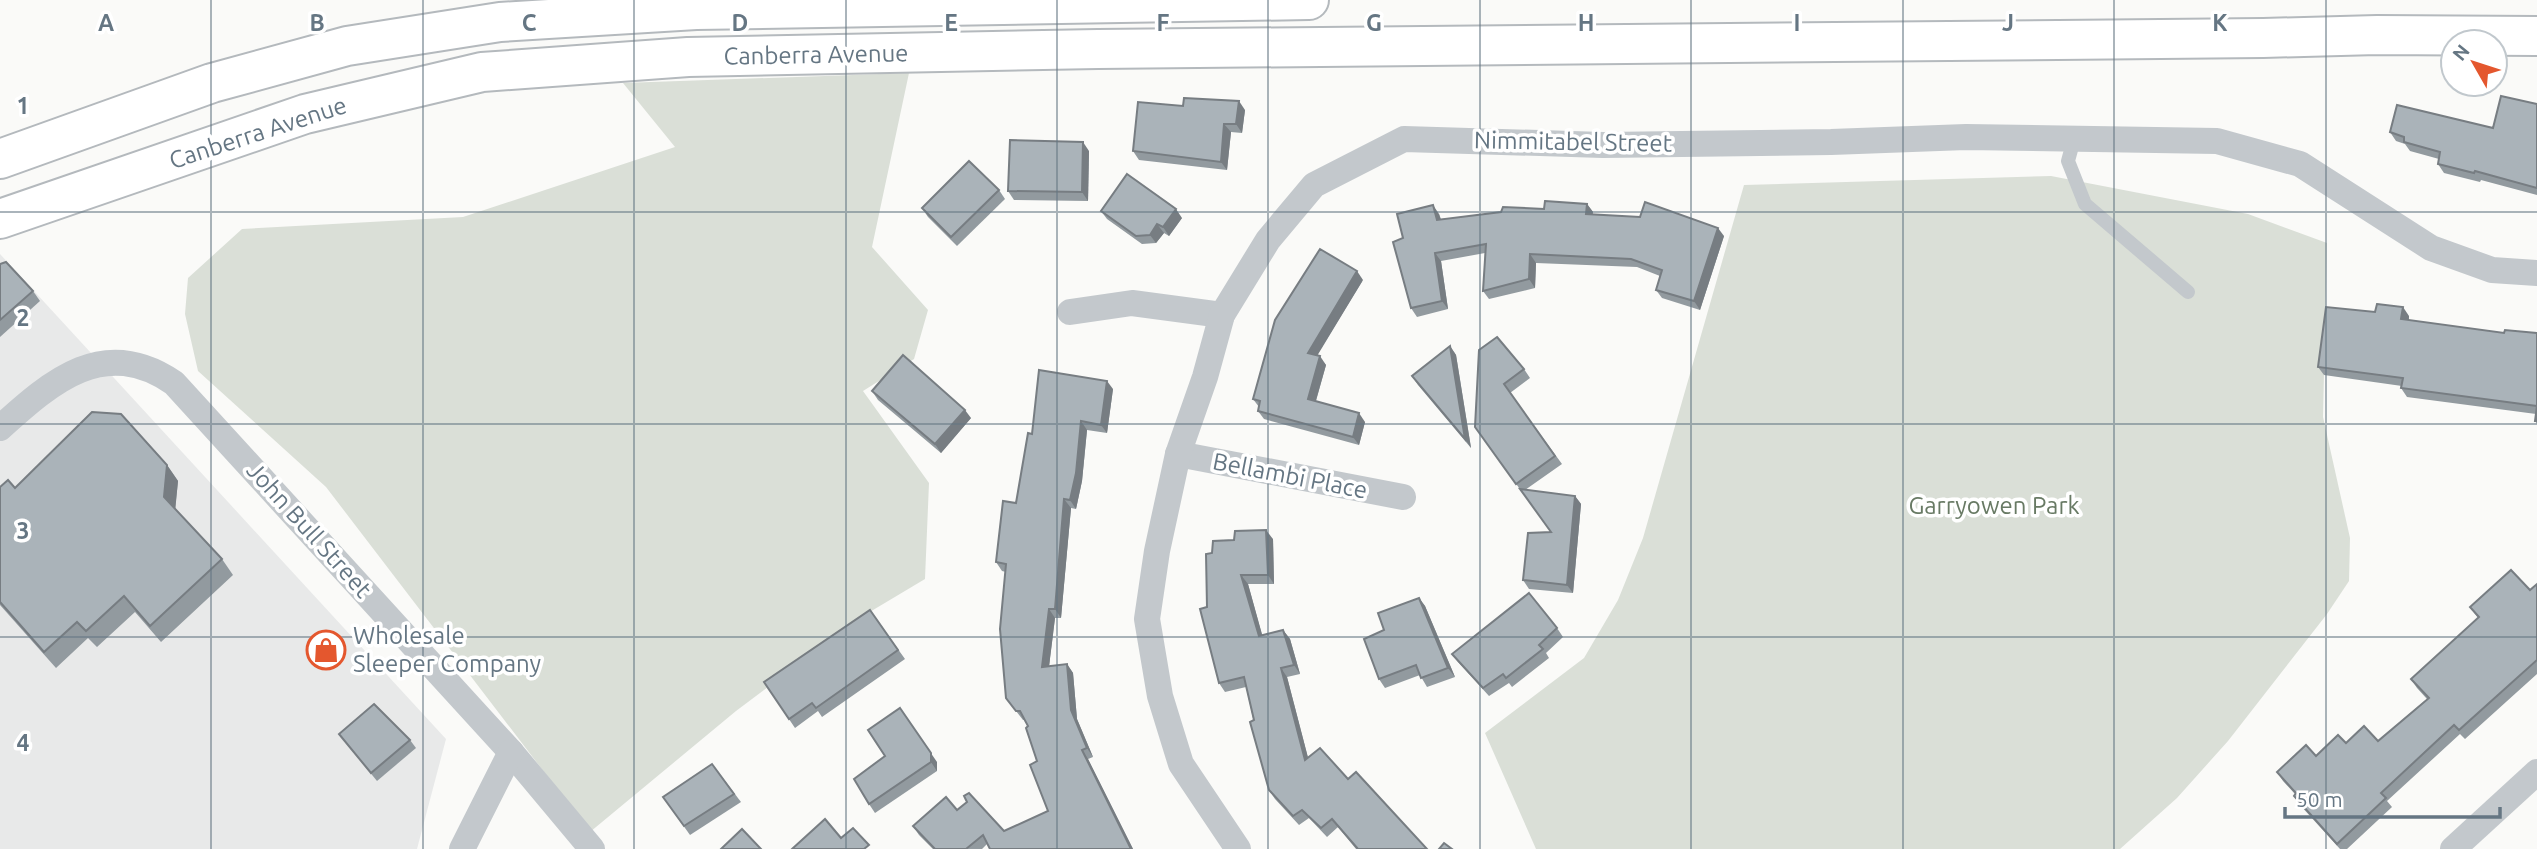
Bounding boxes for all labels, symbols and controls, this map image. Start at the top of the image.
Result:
text: A [98,10,114,35]
text: B [309,10,325,35]
text: C [522,10,537,35]
text: D [732,10,748,35]
text: E [944,10,958,35]
text: F [1157,10,1170,35]
text: G [1366,10,1382,35]
text: H [1578,10,1594,35]
text: I [1794,10,1800,35]
text: J [2002,10,2014,35]
text: K [2212,10,2228,35]
north arrow [2439,28,2509,98]
street label: Canberra Avenue [723,39,909,70]
text: N [2448,40,2474,65]
street label: Canberra Avenue [166,91,350,174]
text: 1 [17,93,29,118]
street label: Nimmitabel Street [1474,126,1673,157]
text: 2 [17,305,29,330]
street label: Bellambi Place [1211,447,1370,504]
street label: John Bull Street [242,456,378,603]
park label: Garryowen Park [1908,492,2080,519]
text: 3 [17,518,29,543]
place label: Wholesale Sleeper Company [353,622,542,677]
shop icon: Wholesale Sleeper Company [305,629,347,671]
text: 4 [17,730,30,755]
scale bar [2285,776,2500,820]
text: 50 m [2296,787,2343,811]

